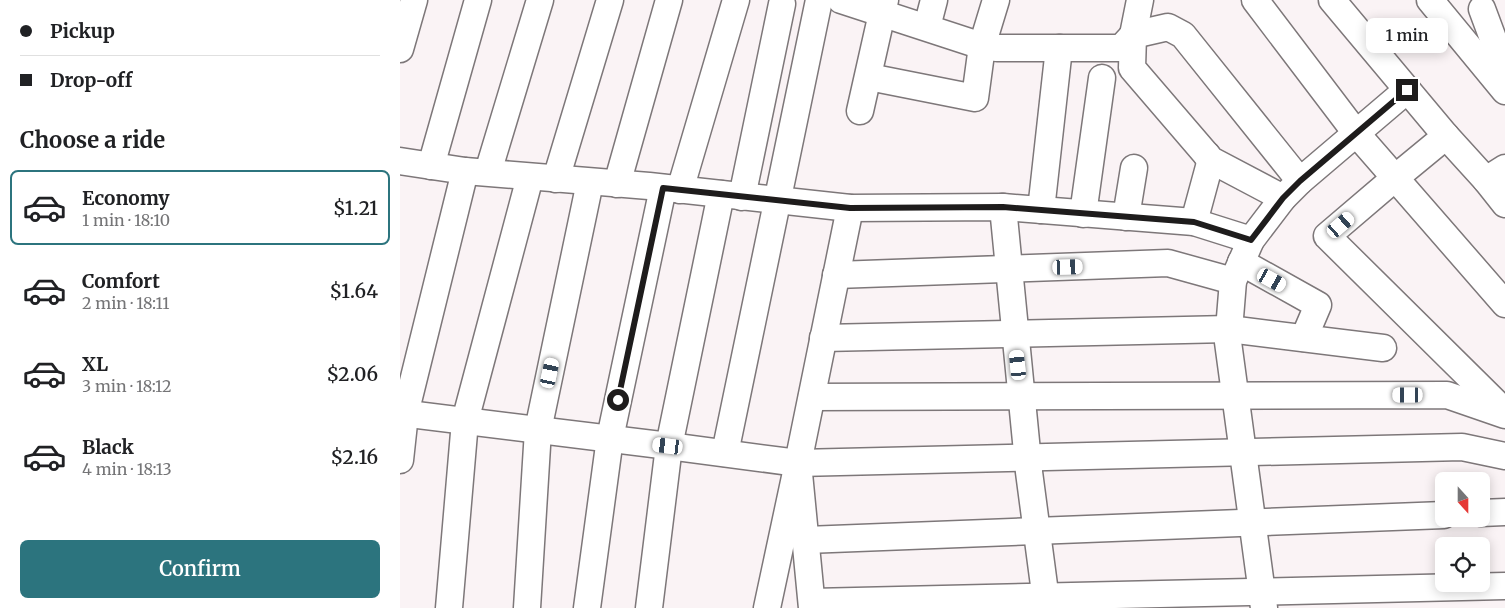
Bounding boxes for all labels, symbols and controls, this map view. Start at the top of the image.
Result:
callout: 1 min [1366,18,1448,52]
text: Pickup [50,19,115,43]
text: 1 min [1385,25,1429,45]
text: Drop-off [50,68,132,92]
route end [1396,79,1418,101]
text: Choose a ride [20,126,165,154]
icon: car [22,185,67,230]
text: Economy [82,186,170,210]
text: $1.21 [333,196,378,220]
car [1324,209,1357,241]
text: 1 min · 18:10 [82,210,170,230]
car [1052,259,1083,275]
car [1255,266,1288,294]
icon: car [22,268,67,313]
text: Comfort [82,269,160,293]
text: $1.64 [330,279,378,303]
text: 2 min · 18:11 [82,293,169,313]
car [1008,349,1027,381]
icon: car [22,351,67,396]
text: XL [82,352,108,376]
car [539,357,560,389]
text: $2.06 [326,362,378,386]
text: 3 min · 18:12 [82,376,172,396]
car [1393,388,1423,403]
route start [607,389,629,411]
icon: car [22,434,67,479]
text: Black [82,435,134,459]
car [652,437,683,455]
text: $2.16 [331,445,378,469]
text: 4 min · 18:13 [82,459,172,479]
north arrow [1435,472,1490,528]
map controls [1435,472,1490,592]
button: locate [1435,537,1490,592]
button: Confirm [20,540,380,598]

